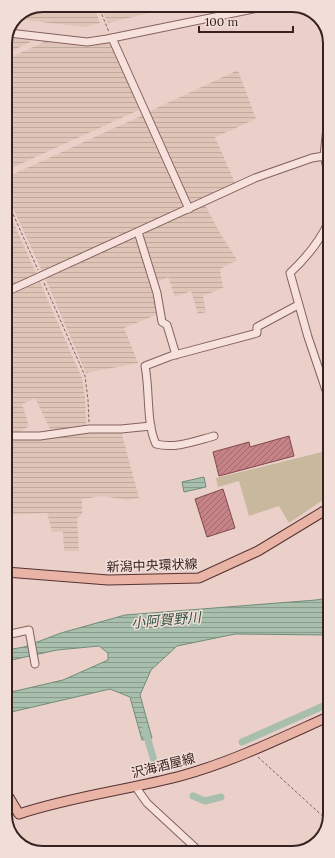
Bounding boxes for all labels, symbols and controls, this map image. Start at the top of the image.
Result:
scale bar [199,8,293,34]
text: 100 m [205,14,238,29]
street label: 新潟中央環状線 [106,555,198,576]
water label: 小阿賀野川 [130,608,204,632]
street label: 沢海酒屋線 [130,749,197,782]

